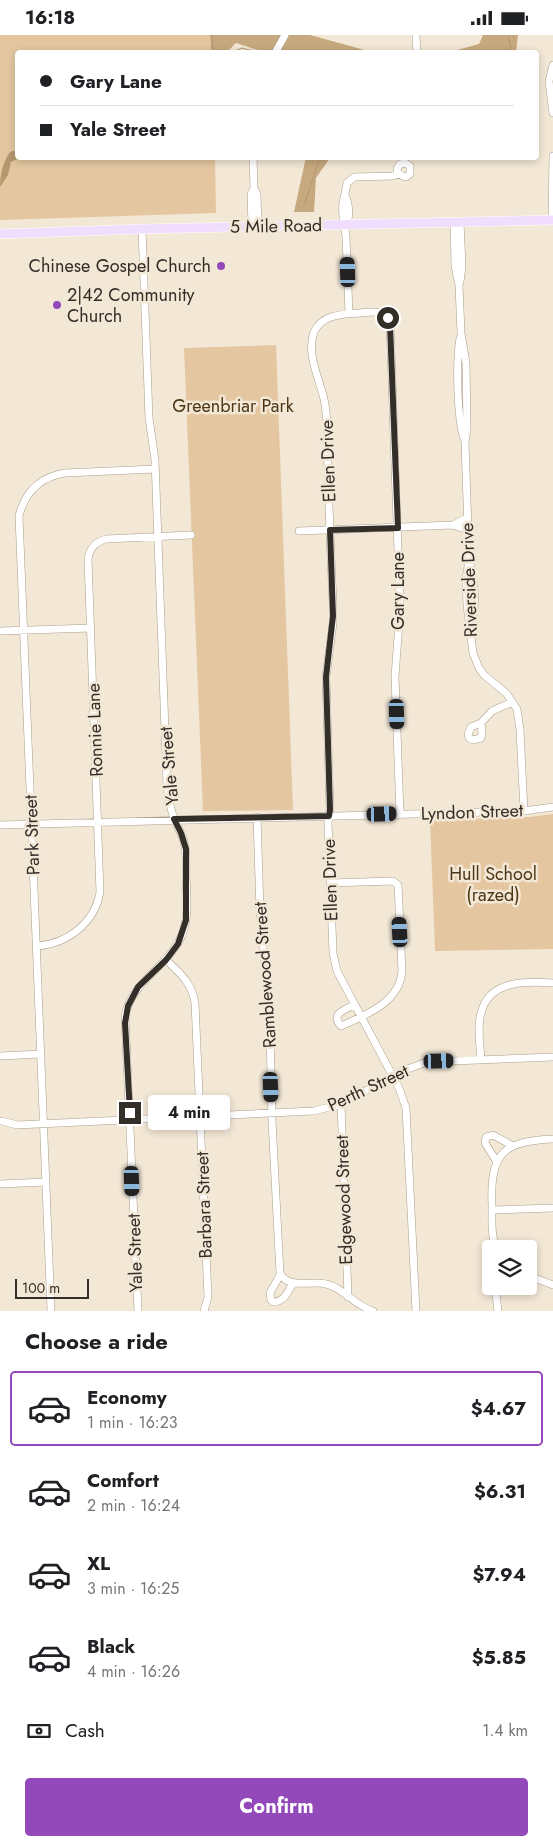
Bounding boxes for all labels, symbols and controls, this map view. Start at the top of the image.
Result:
text: 16:18 [25,4,75,31]
text: Gary Lane [70,68,162,95]
text: Yale Street [70,116,166,143]
street label: 5 Mile Road [230,212,322,240]
place label: Chinese Gospel Church [29,253,211,279]
car [339,257,356,287]
marker: Chinese Gospel Church [215,260,227,272]
place label: 2|42 Community Church [67,282,194,329]
marker: 2|42 Community Church [51,299,63,311]
route start [377,307,399,329]
park label: Greenbriar Park [172,393,294,419]
street label: Ellen Drive [314,419,342,503]
street label: Riverside Drive [454,522,484,638]
street label: Gary Lane [385,552,411,630]
street label: Ronnie Lane [80,683,110,777]
car [388,699,405,729]
street label: Yale Street [153,725,185,806]
street label: Park Street [18,794,46,876]
street label: Lyndon Street [420,797,524,827]
car [366,806,397,822]
street label: Ellen Drive [316,838,344,922]
park label: Hull School (razed) [449,861,537,908]
street label: Ramblewood Street [247,900,283,1049]
car [391,917,408,947]
car [423,1053,454,1069]
street label: Perth Street [323,1058,413,1118]
car [262,1072,279,1102]
callout: 4 min [148,1095,230,1131]
text: 4 min [168,1101,210,1124]
route end [119,1102,141,1124]
street label: Edgewood Street [329,1134,359,1265]
street label: Barbara Street [189,1150,219,1259]
car [123,1166,140,1196]
street label: Yale Street [121,1213,149,1293]
map controls [482,1240,537,1295]
button: layers [482,1240,537,1295]
scale bar [15,1276,89,1299]
text: 100 m [22,1278,60,1298]
text: Choose a ride [25,1325,168,1357]
text: Economy [87,1384,167,1411]
icon: car [27,1386,72,1431]
text: $4.67 [471,1395,526,1422]
text: 1 min · 16:23 [87,1411,178,1434]
text: Comfort [87,1467,159,1494]
icon: car [27,1469,72,1514]
text: $6.31 [474,1478,526,1505]
text: 2 min · 16:24 [87,1494,180,1517]
text: XL [87,1550,110,1577]
icon: car [27,1552,72,1597]
text: $7.94 [473,1561,526,1588]
text: 3 min · 16:25 [87,1577,179,1600]
text: Black [87,1633,135,1660]
icon: car [27,1635,72,1680]
text: $5.85 [472,1644,526,1671]
text: 4 min · 16:26 [87,1660,180,1683]
icon: cash [25,1717,53,1745]
text: Cash [65,1717,105,1744]
text: 1.4 km [482,1719,528,1742]
button: Confirm [25,1778,528,1836]

